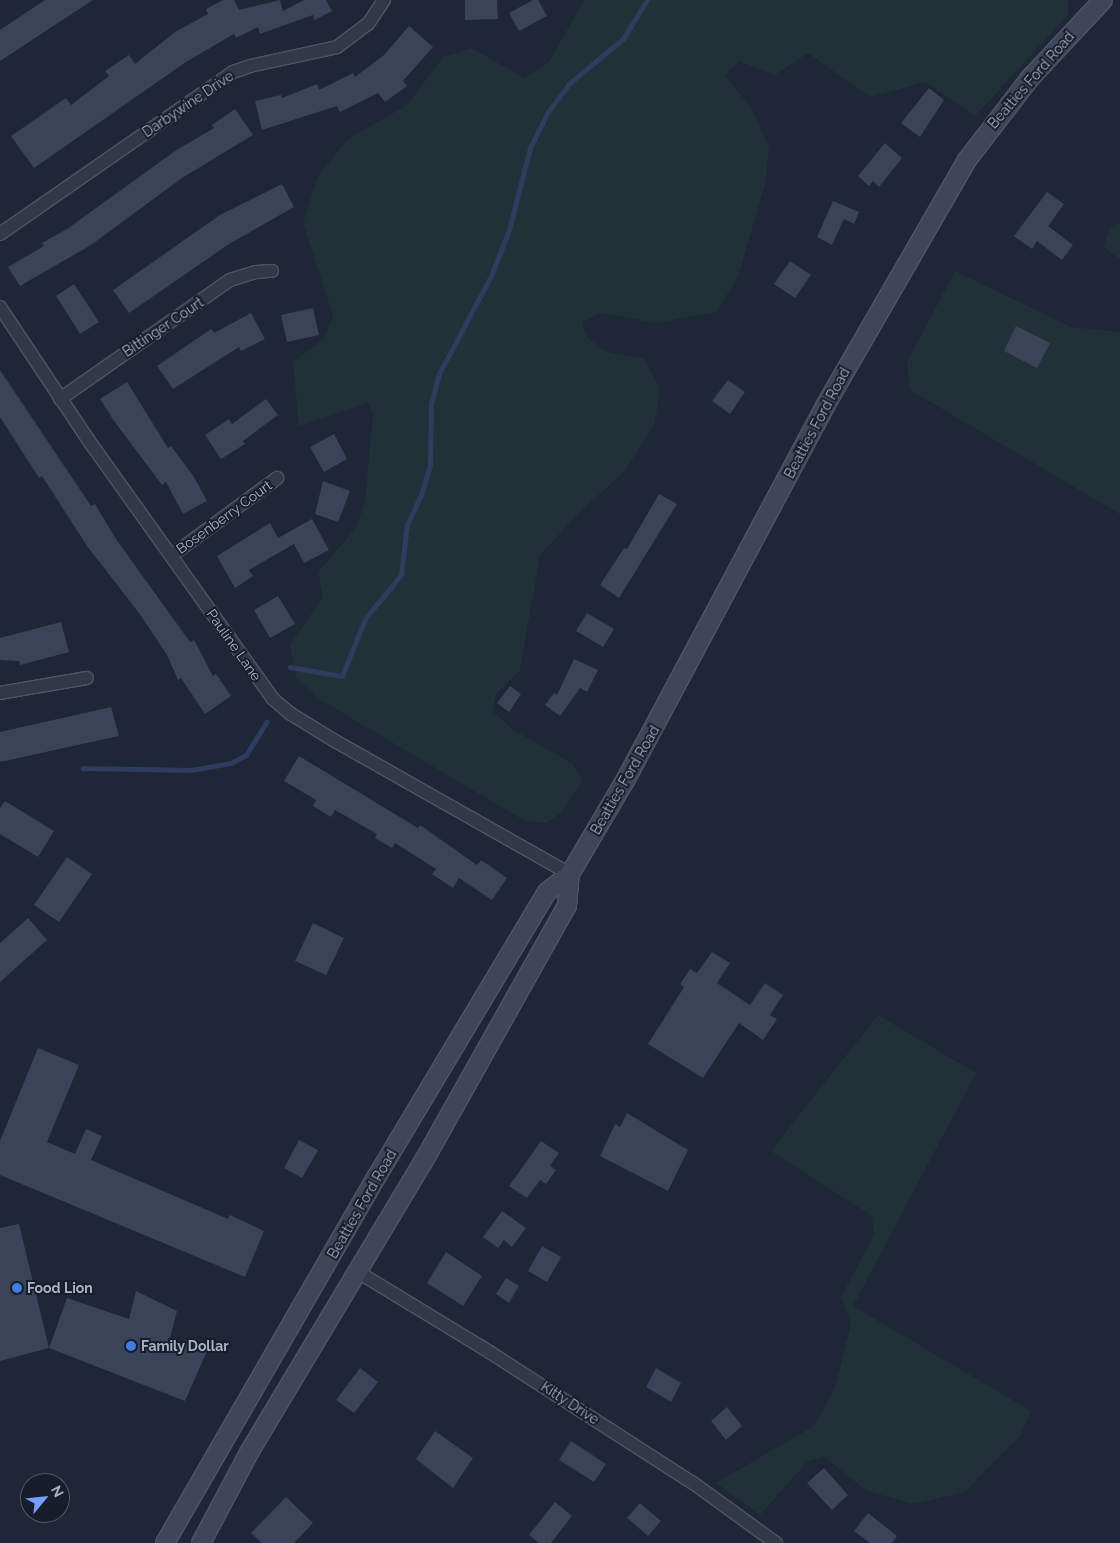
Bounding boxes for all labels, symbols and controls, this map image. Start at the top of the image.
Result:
street label: Beatties Ford Road [984,28,1078,132]
street label: Darbywine Drive [139,67,237,141]
street label: Bittinger Court [119,294,207,360]
street label: Beatties Ford Road [781,365,853,481]
street label: Bosenberry Court [173,477,275,557]
street label: Pauline Lane [203,606,265,684]
street label: Beatties Ford Road [587,723,663,837]
street label: Beatties Ford Road [324,1147,400,1261]
place label: Food Lion [27,1280,93,1296]
marker: Food Lion [11,1282,23,1294]
place label: Family Dollar [141,1338,229,1354]
marker: Family Dollar [125,1340,137,1352]
street label: Kitty Drive [538,1378,602,1428]
north arrow [20,1473,70,1523]
text: N [48,1483,67,1500]

